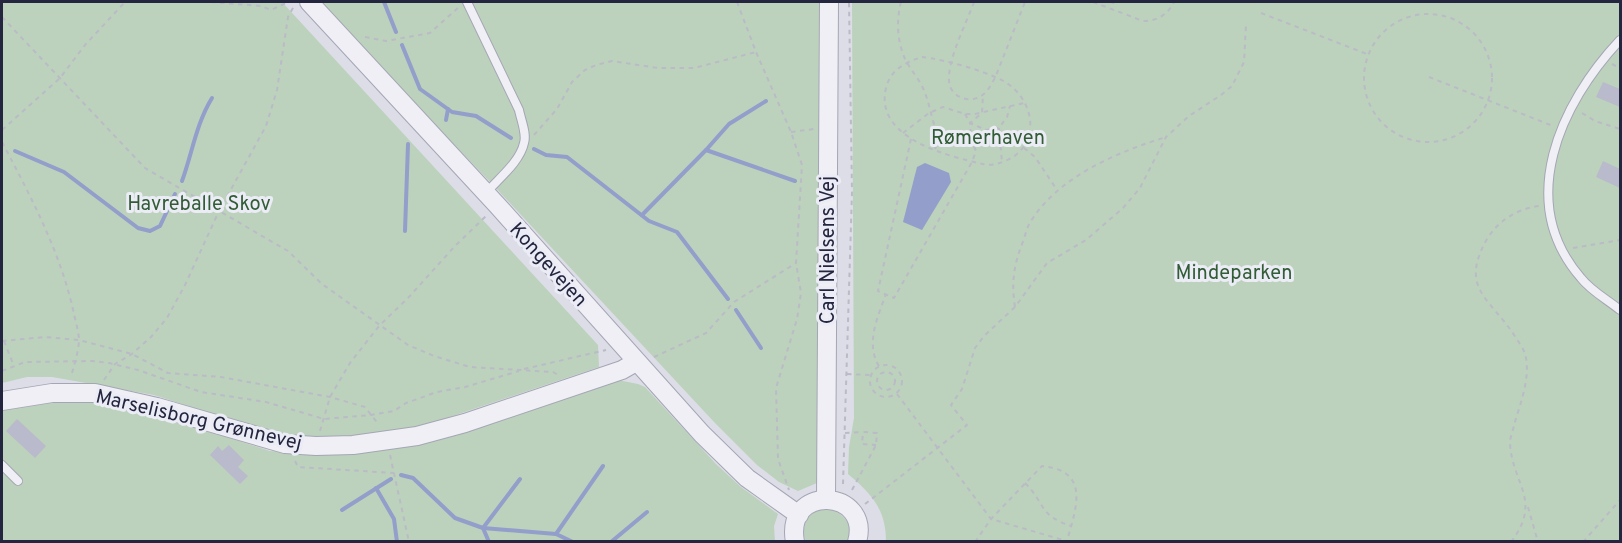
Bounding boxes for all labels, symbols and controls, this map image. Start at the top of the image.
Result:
park label: Rømerhaven [931,126,1045,152]
street label: Carl Nielsens Vej [816,176,842,324]
park label: Havreballe Skov [127,192,271,218]
street label: Kongevejen [503,218,592,313]
park label: Mindeparken [1175,261,1293,287]
street label: Marselisborg Grønnevej [93,385,304,457]

